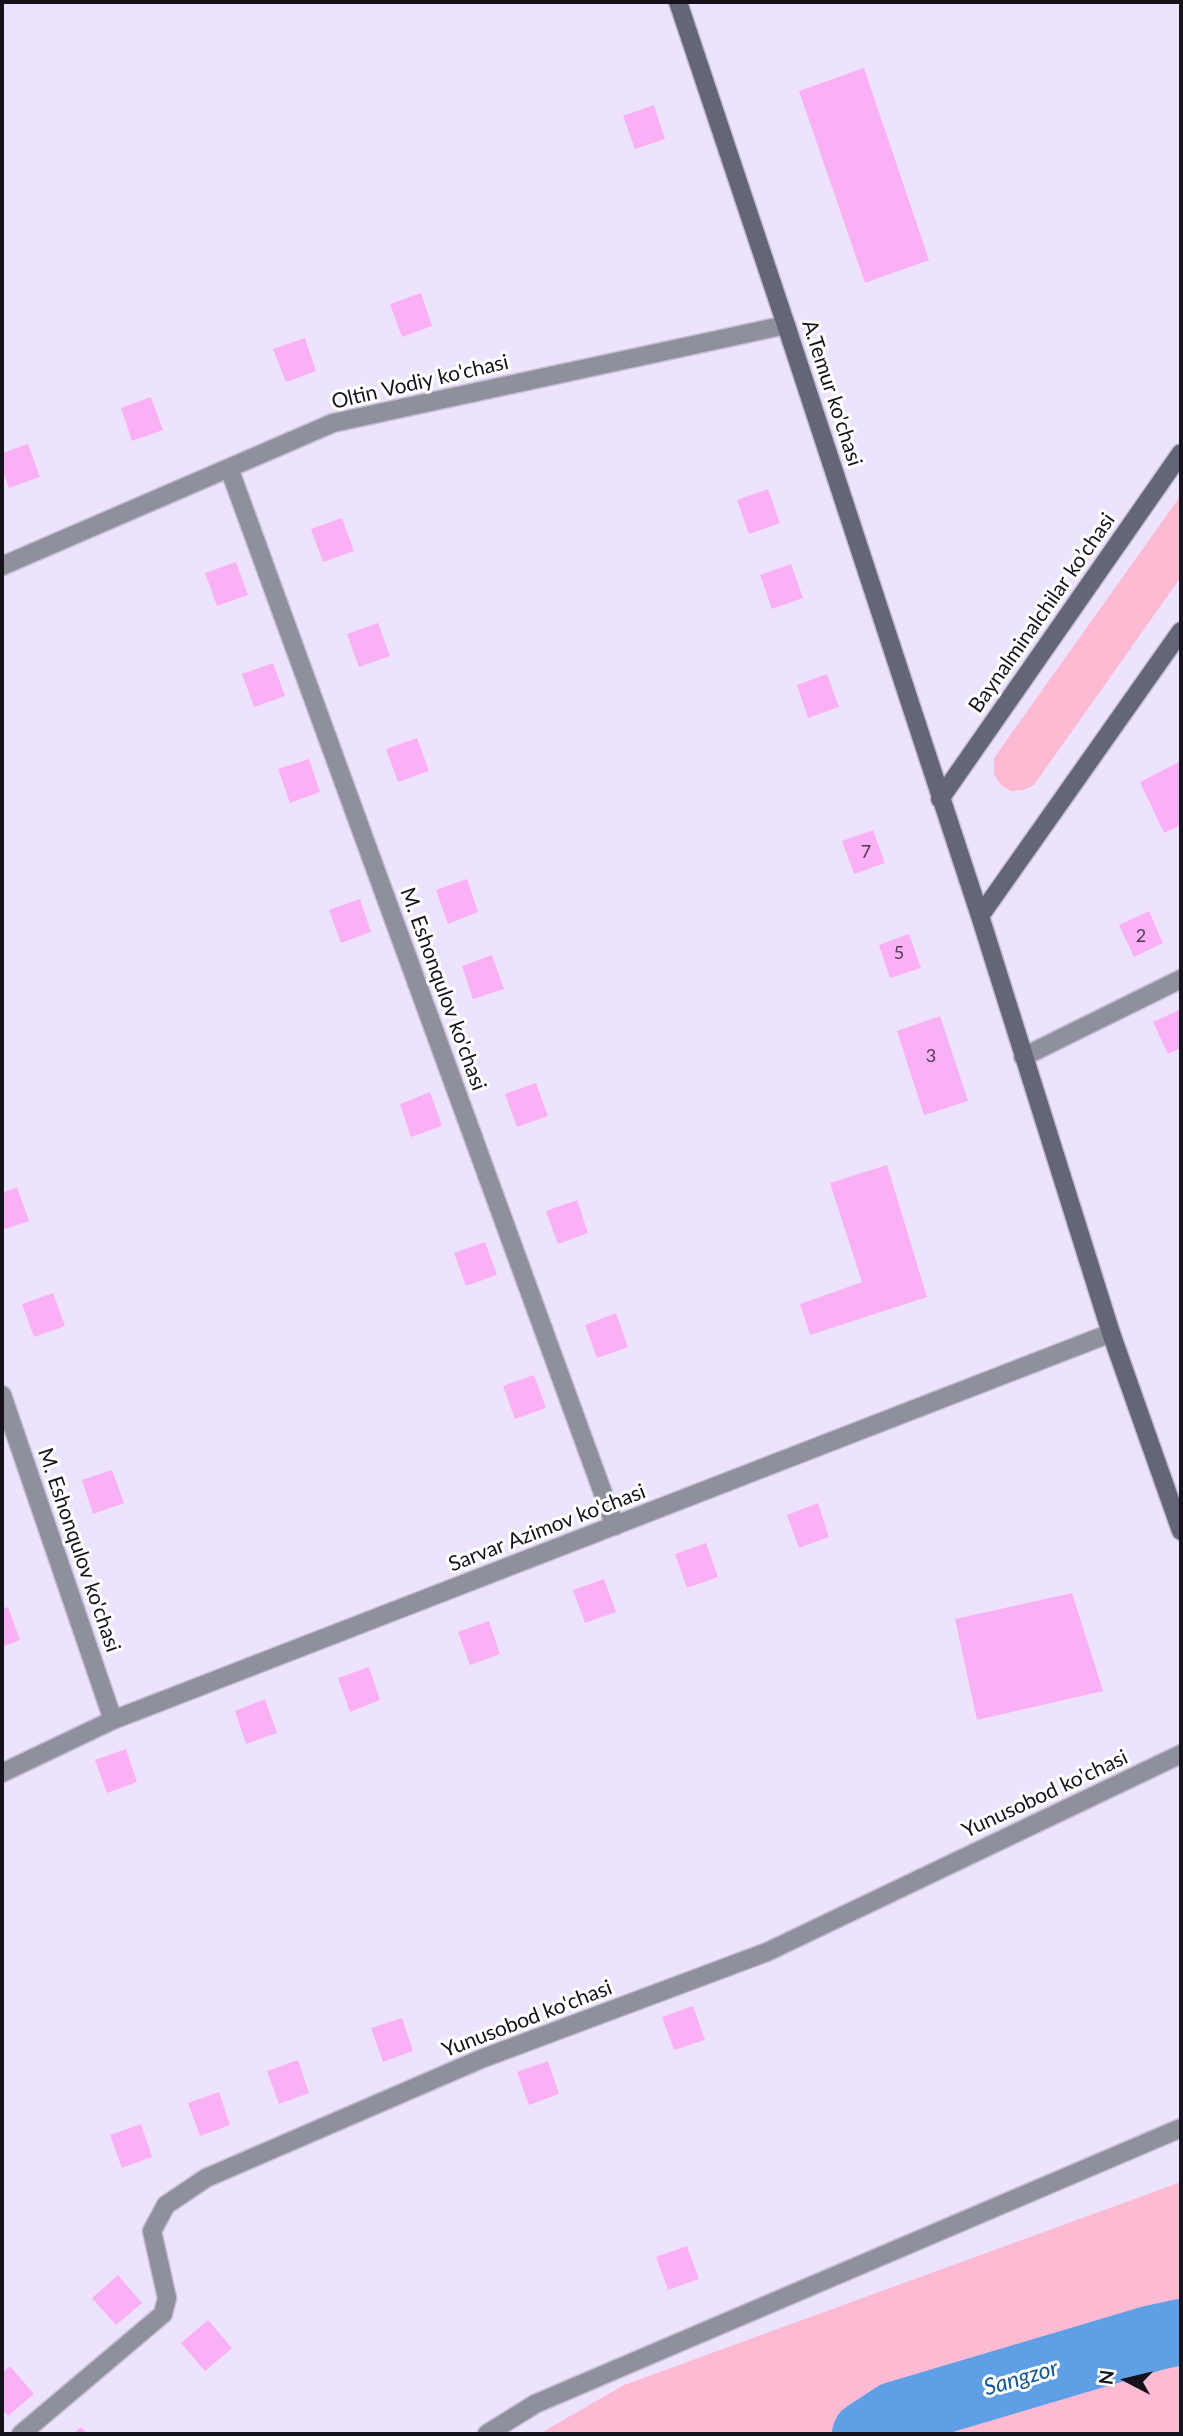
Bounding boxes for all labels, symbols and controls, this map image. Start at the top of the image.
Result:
street label: A.Temur ko'chasi [796,317,868,469]
street label: Oltin Vodiy ko'chasi [329,349,511,415]
street label: Baynalminalchilar ko’chasi [963,508,1121,718]
house number: 7 [861,841,871,863]
street label: M. Eshonqulov ko'chasi [395,884,491,1094]
house number: 2 [1136,925,1146,947]
house number: 5 [894,942,904,964]
house number: 3 [926,1045,936,1067]
street label: M. Eshonqulov ko'chasi [32,1445,126,1655]
street label: Sarvar Azimov ko'chasi [445,1479,649,1577]
street label: Yunusobod ko'chasi [958,1745,1132,1843]
street label: Yunusobod ko'chasi [438,1975,616,2063]
north arrow [1092,2345,1162,2415]
water label: Sangzor [981,2354,1061,2402]
text: N [1093,2369,1118,2386]

